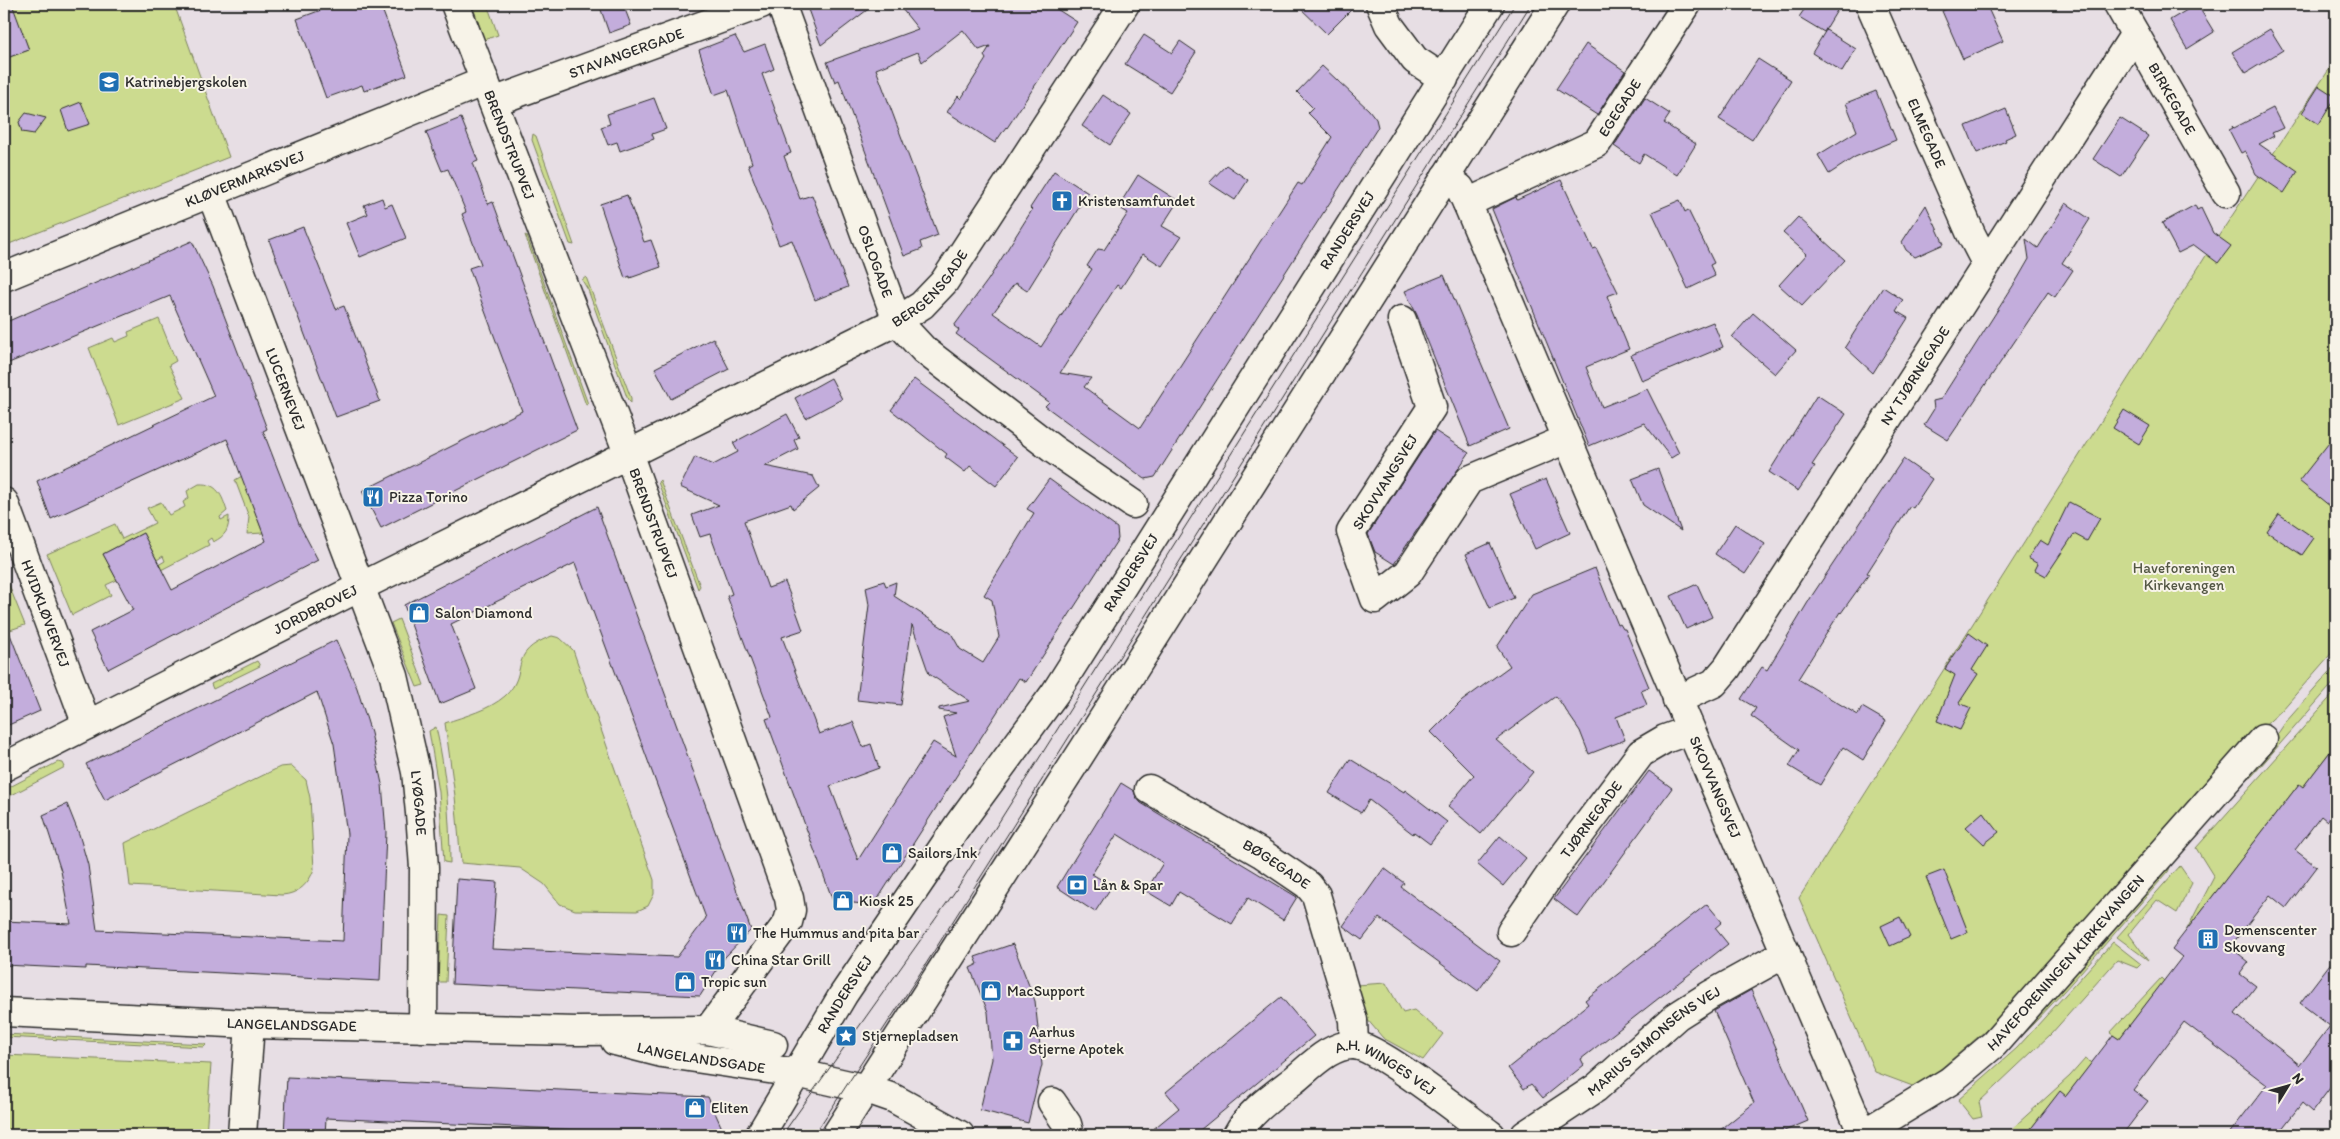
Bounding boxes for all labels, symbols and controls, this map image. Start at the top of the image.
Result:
street label: STAVANGERGADE [567,24,686,82]
street label: BIRKEGADE [2144,59,2200,138]
school or university icon: Katrinebjergskolen [97,70,121,94]
place label: Katrinebjergskolen [125,73,247,91]
street label: EGEGADE [1594,76,1645,140]
street label: BRENDSTRUPVEJ [480,87,539,202]
street label: ELMEGADE [1903,95,1950,171]
street label: KLØVERMARKSVEJ [182,146,307,211]
street label: RANDERSVEJ [1316,188,1379,273]
church icon: Kristensamfundet [1050,189,1074,213]
place label: Kristensamfundet [1078,192,1195,210]
street label: OSLOGADE [854,223,897,300]
street label: BERGENSGADE [888,246,972,331]
street label: NY TJØRNEGADE [1877,323,1954,429]
street label: LUCERNEVEJ [262,345,309,433]
street label: SKOVVANGSVEJ [1348,431,1422,533]
street label: BRENDSTRUPVEJ [625,466,682,581]
restaurant icon: Pizza Torino [361,485,385,509]
place label: Pizza Torino [389,488,468,506]
street label: RANDERSVEJ [1100,530,1162,615]
street label: HVIDKLØVERVEJ [17,557,74,670]
park label: Haveforeningen Kirkevangen [2133,559,2236,594]
street label: JORDBROVEJ [270,581,361,638]
shop icon: Salon Diamond [407,601,431,625]
place label: Salon Diamond [435,604,532,622]
street label: SKOVVANGSVEJ [1686,733,1745,841]
street label: LYØGADE [407,769,431,836]
street label: TJØRNEGADE [1556,777,1626,862]
street label: BØGEGADE [1239,835,1314,893]
shop icon: Sailors Ink [880,841,904,865]
place label: Sailors Ink [908,844,978,862]
street label: HAVEFORENINGEN KIRKEVANGEN [1984,871,2148,1055]
bank icon: Lån & Spar [1065,873,1089,897]
place label: Lån & Spar [1093,876,1163,894]
shop icon: Kiosk 25 [831,889,855,913]
place label: Kiosk 25 [859,892,914,910]
restaurant icon: The Hummus and pita bar [725,921,749,945]
place label: Demenscenter Skovvang [2224,921,2317,956]
place label: The Hummus and pita bar [753,924,919,942]
building icon: Demenscenter Skovvang [2196,927,2220,951]
restaurant icon: China Star Grill [703,948,727,972]
place label: China Star Grill [731,951,832,969]
street label: RANDERSVEJ [813,952,876,1037]
shop icon: Tropic sun [673,970,697,994]
place label: Tropic sun [701,973,767,991]
shop icon: MacSupport [979,979,1003,1003]
place label: MacSupport [1007,982,1085,1000]
street label: MARIUS SIMONSENS VEJ [1584,982,1724,1100]
street label: LANGELANDSGADE [226,1014,357,1035]
place label: Aarhus Stjerne Apotek [1029,1023,1124,1058]
place icon: Stjernepladsen [834,1024,858,1048]
place label: Stjernepladsen [862,1027,959,1045]
pharmacy icon: Aarhus Stjerne Apotek [1001,1029,1025,1053]
street label: A.H. WINGES VEJ [1332,1036,1439,1100]
street label: LANGELANDSGADE [635,1038,767,1077]
north arrow [2262,1062,2312,1112]
text: N [2288,1070,2308,1087]
shop icon: Eliten [683,1096,707,1120]
place label: Eliten [711,1099,749,1117]

